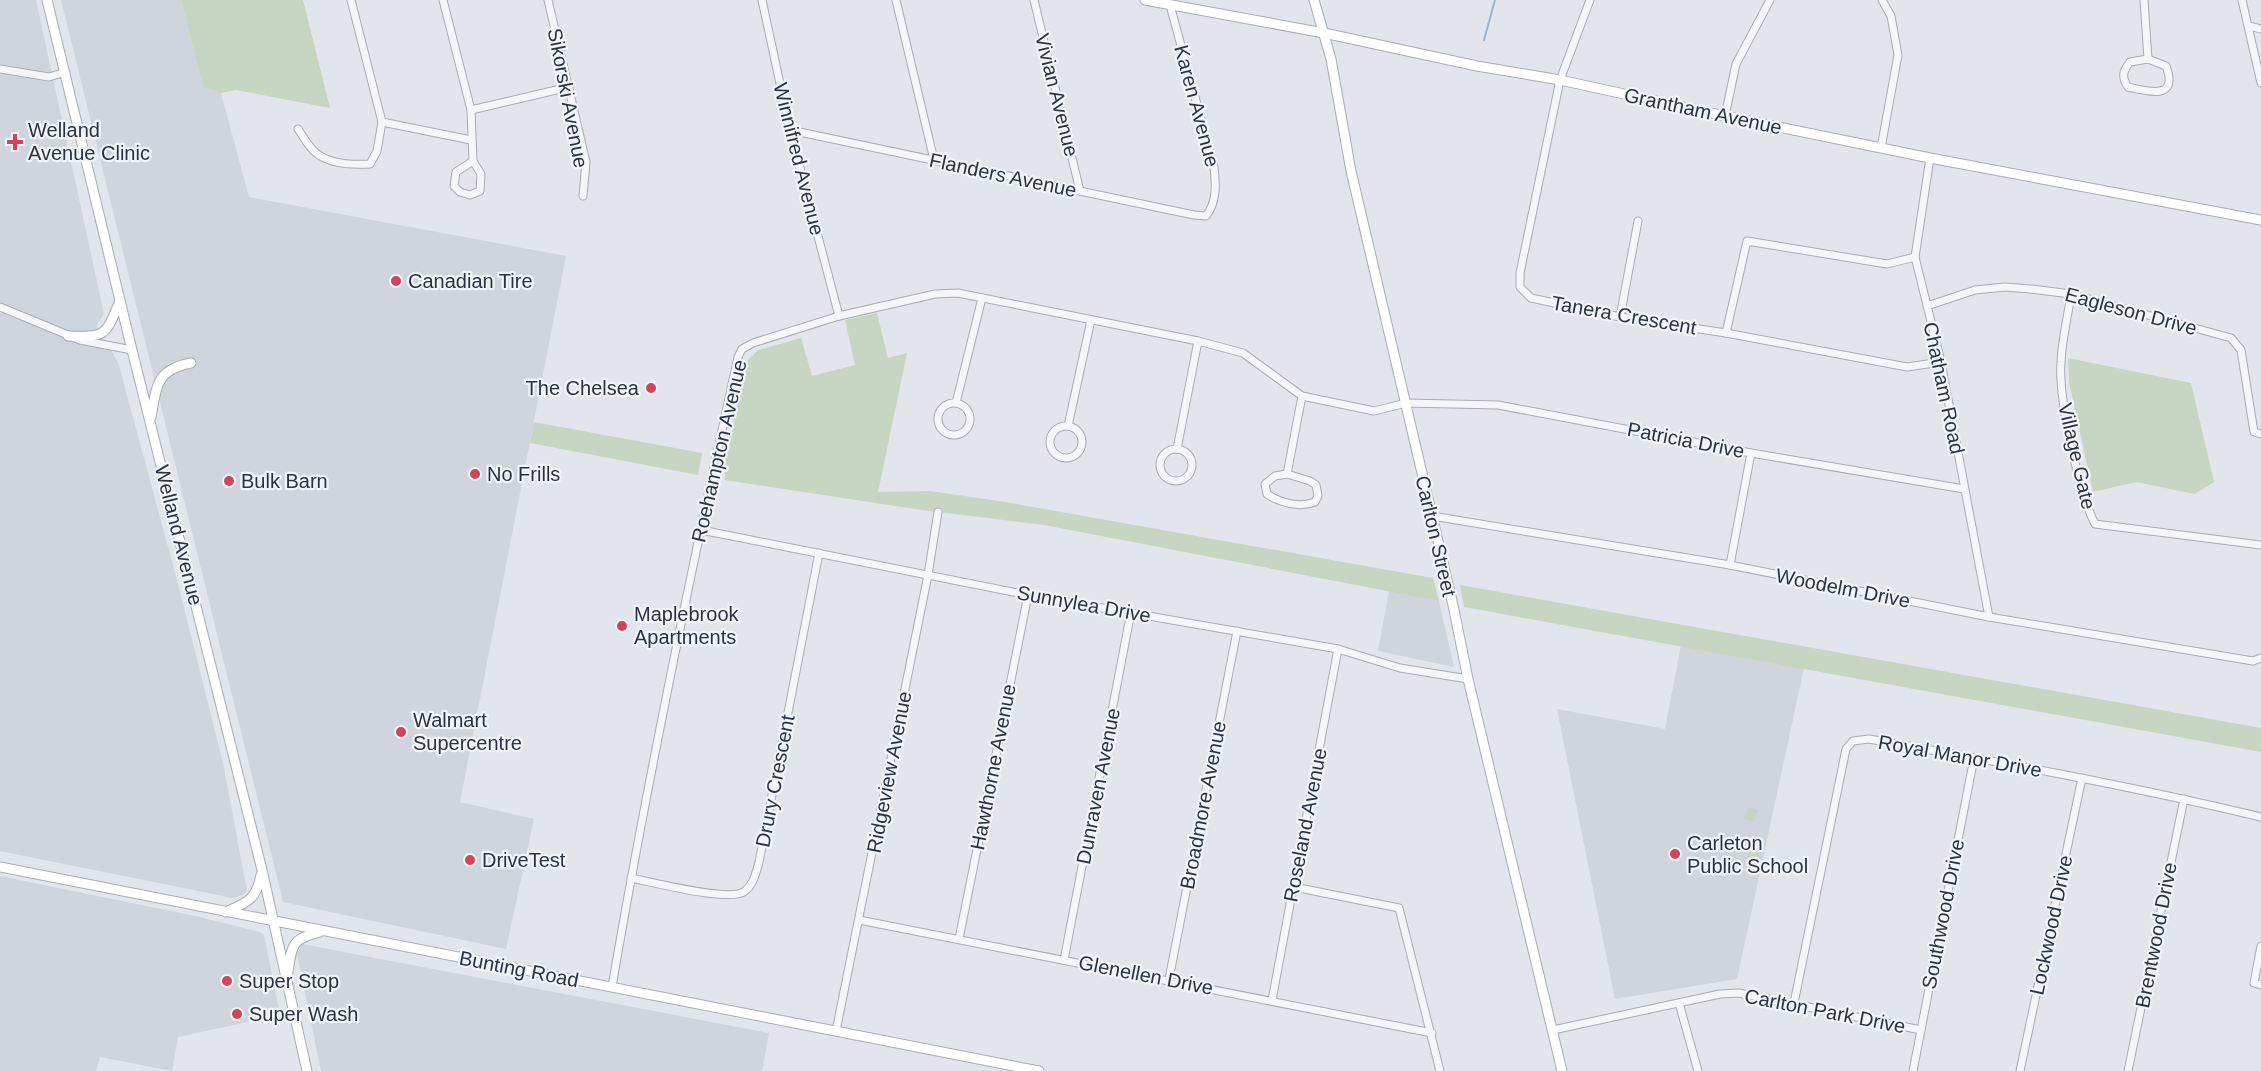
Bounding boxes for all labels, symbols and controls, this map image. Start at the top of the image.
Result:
street label: Sikorski Avenue [544,26,592,170]
street label: Vivian Avenue [1031,31,1083,159]
street label: Karen Avenue [1170,43,1224,169]
street label: Winnifred Avenue [769,80,829,238]
street label: Grantham Avenue [1622,84,1784,138]
place label: Welland Avenue Clinic [28,119,150,164]
marker: Welland Avenue Clinic [6,133,24,151]
street label: Flanders Avenue [927,149,1079,201]
place label: Canadian Tire [408,270,533,292]
marker: Canadian Tire [389,274,403,288]
street label: Eagleson Drive [2063,283,2199,339]
street label: Tanera Crescent [1550,291,1699,339]
street label: Chatham Road [1919,320,1969,456]
street label: Roehampton Avenue [687,358,751,544]
place label: The Chelsea [526,377,640,399]
marker: The Chelsea [644,381,658,395]
street label: Village Gate [2054,401,2100,511]
street label: Patricia Drive [1626,418,1746,462]
street label: Welland Avenue [151,463,207,607]
place label: No Frills [487,463,560,485]
marker: No Frills [468,467,482,481]
place label: Bulk Barn [241,470,328,492]
street label: Carlton Street [1411,473,1461,599]
marker: Bulk Barn [222,474,236,488]
street label: Woodelm Drive [1774,564,1912,612]
street label: Sunnylea Drive [1015,581,1153,627]
place label: Maplebrook Apartments [634,603,740,648]
marker: Maplebrook Apartments [615,619,629,633]
street label: Hawthorne Avenue [966,682,1020,852]
street label: Ridgeview Avenue [863,689,915,855]
street label: Dunraven Avenue [1072,706,1124,866]
place label: Walmart Supercentre [413,709,522,754]
street label: Drury Crescent [751,712,799,849]
street label: Broadmore Avenue [1176,719,1230,891]
marker: Walmart Supercentre [394,725,408,739]
street label: Royal Manor Drive [1877,731,2043,781]
street label: Roseland Avenue [1279,746,1331,904]
place label: Carleton Public School [1687,832,1808,877]
street label: Southwood Drive [1918,837,1968,991]
marker: Carleton Public School [1668,847,1682,861]
place label: DriveTest [482,849,566,871]
marker: DriveTest [463,853,477,867]
street label: Lockwood Drive [2025,853,2077,997]
street label: Brentwood Drive [2131,860,2181,1010]
street label: Bunting Road [457,947,581,991]
street label: Glenellen Drive [1077,951,1215,999]
place label: Super Stop [239,970,339,992]
marker: Super Stop [220,974,234,988]
street label: Carlton Park Drive [1743,985,1907,1037]
place label: Super Wash [249,1003,358,1025]
marker: Super Wash [230,1007,244,1021]

